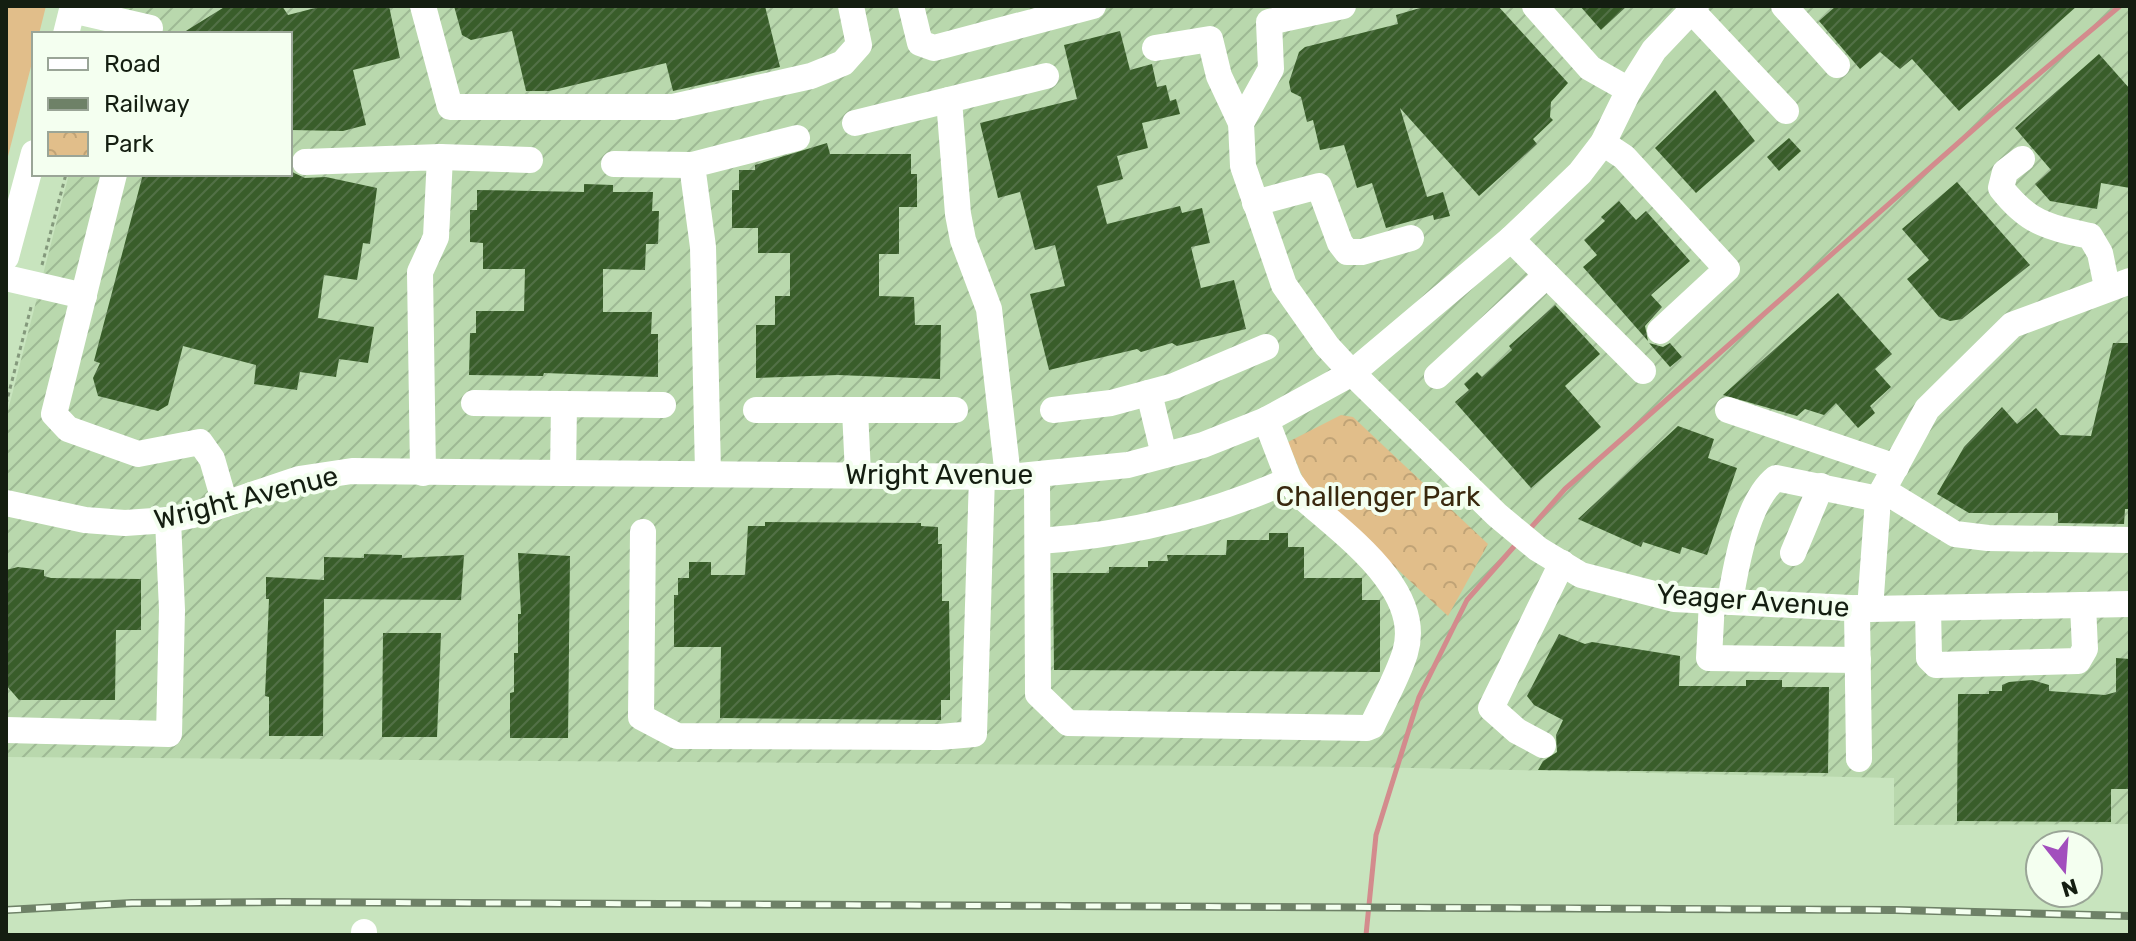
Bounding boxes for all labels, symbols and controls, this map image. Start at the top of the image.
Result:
legend [32,32,292,176]
text: Road [104,50,161,78]
text: Railway [104,90,190,118]
text: Park [104,130,155,158]
street label: Wright Avenue [845,458,1033,491]
street label: Wright Avenue [151,459,341,536]
park label: Challenger Park [1276,480,1481,513]
street label: Yeager Avenue [1655,577,1851,624]
north arrow [2024,829,2104,909]
text: N [2058,872,2081,903]

